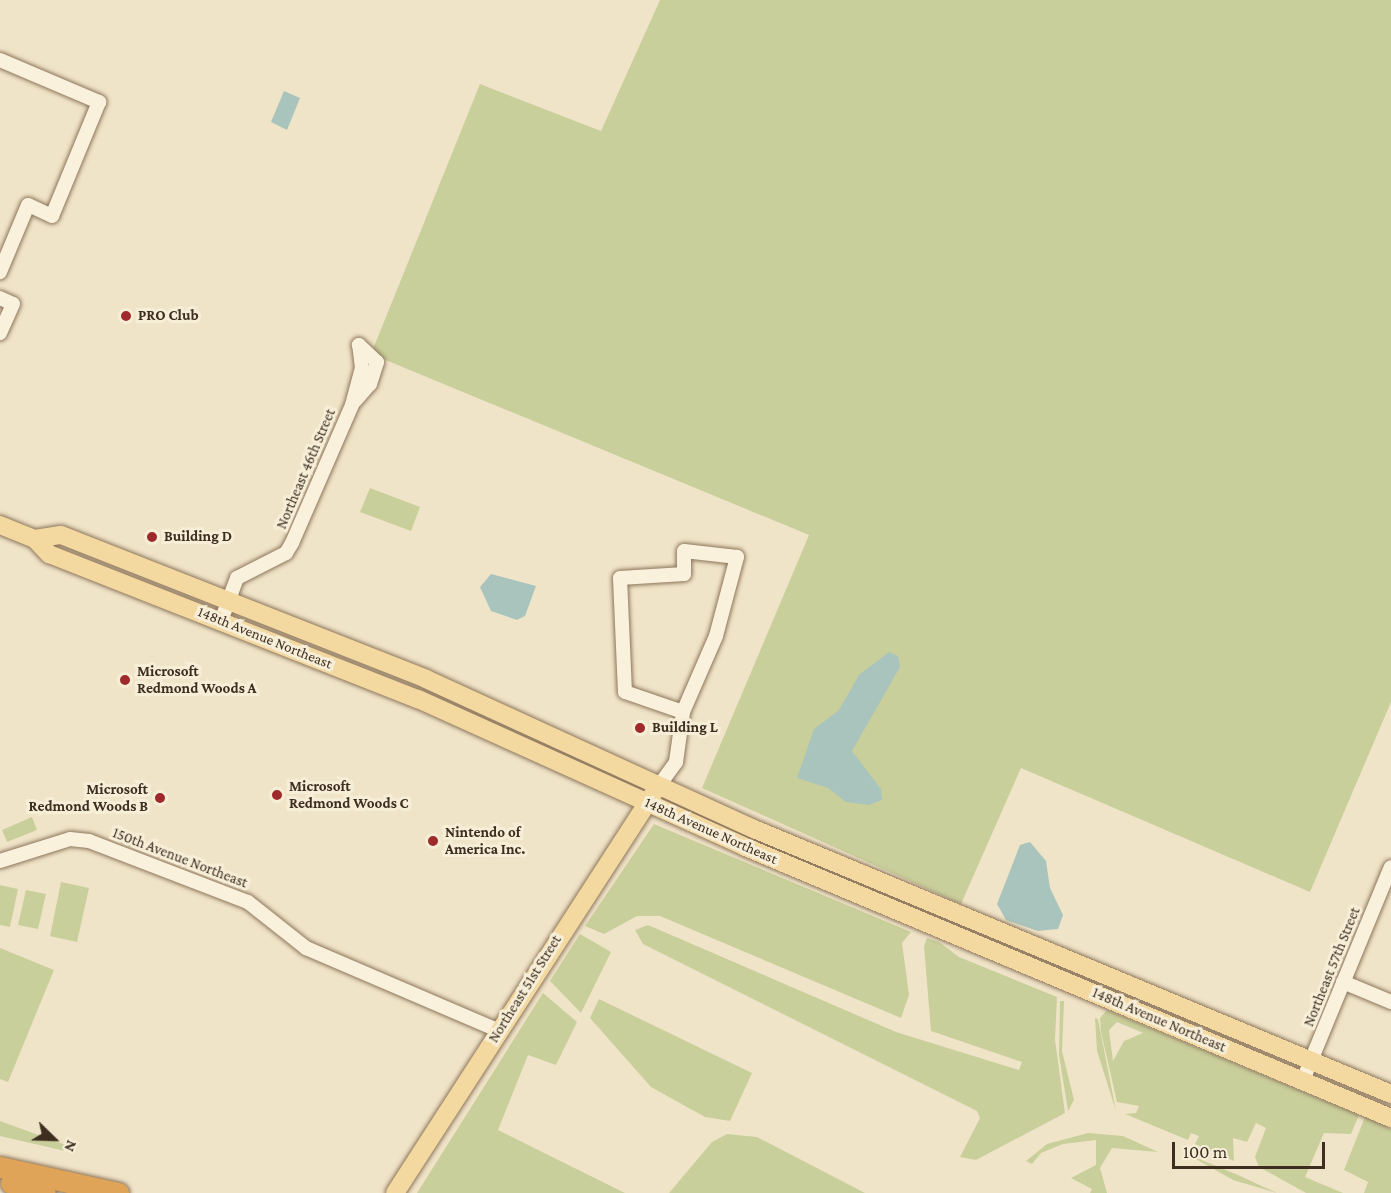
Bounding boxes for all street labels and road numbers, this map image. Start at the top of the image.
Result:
street label: Northeast 46th Street [273,406,339,532]
street label: 148th Avenue Northeast [195,603,335,673]
street label: 148th Avenue Northeast [642,794,780,868]
street label: 150th Avenue Northeast [110,824,250,892]
street label: Northeast 57th Street [1300,905,1364,1029]
street label: Northeast 51st Street [485,932,565,1046]
street label: 148th Avenue Northeast [1089,984,1229,1056]

